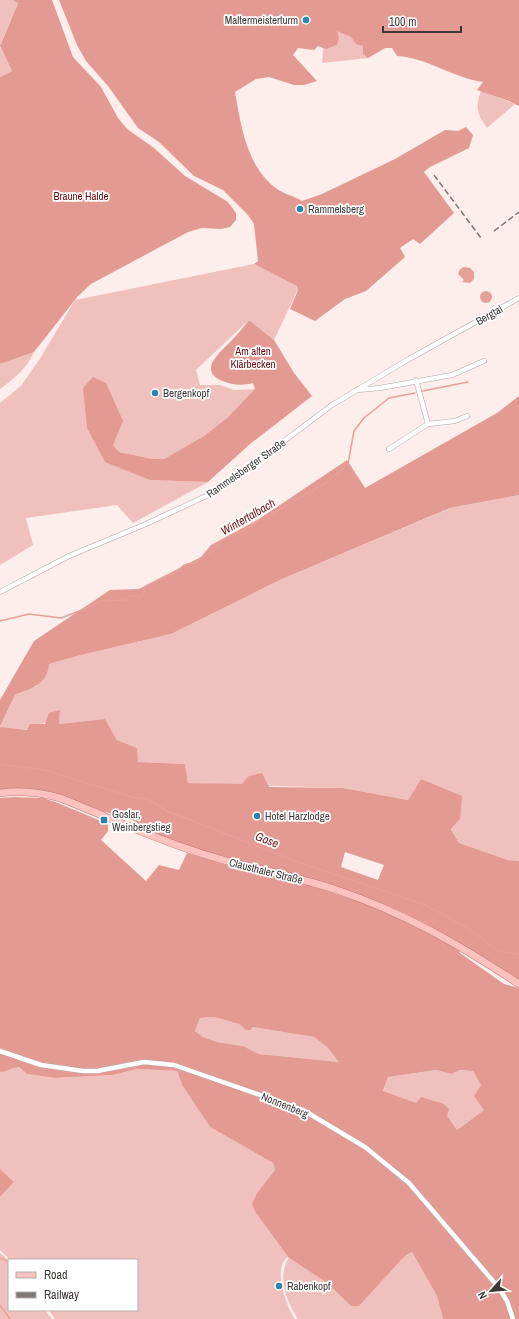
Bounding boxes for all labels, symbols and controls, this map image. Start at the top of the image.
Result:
scale bar [383,8,461,34]
place label: Maltermeisterturm [225,13,298,27]
text: 100 m [389,14,416,30]
marker: Maltermeisterturm [301,15,311,25]
park label: Braune Halde [53,189,109,203]
place label: Rammelsberg [308,202,364,216]
marker: Rammelsberg [295,204,305,214]
street label: Bergtal [473,302,505,328]
park label: Am alten Klärbecken [230,344,276,371]
place label: Bergenkopf [163,386,210,400]
marker: Bergenkopf [150,388,160,398]
street label: Rammelsberger Straße [204,435,288,501]
water label: Wintertalbach [218,495,278,539]
place label: Goslar, Weinbergstieg [112,807,171,834]
place label: Hotel Harzlodge [265,809,330,823]
marker: Hotel Harzlodge [252,811,262,821]
marker: Goslar, Weinbergstieg [99,815,109,825]
water label: Gose [253,828,281,852]
street label: Clausthaler Straße [228,855,304,887]
street label: Nonnenberg [259,1089,311,1121]
legend [8,1259,138,1311]
text: Road [44,1267,68,1283]
north arrow [471,1271,511,1311]
place label: Rabenkopf [287,1279,331,1293]
marker: Rabenkopf [274,1281,284,1291]
text: Railway [44,1287,79,1303]
text: N [474,1289,490,1302]

